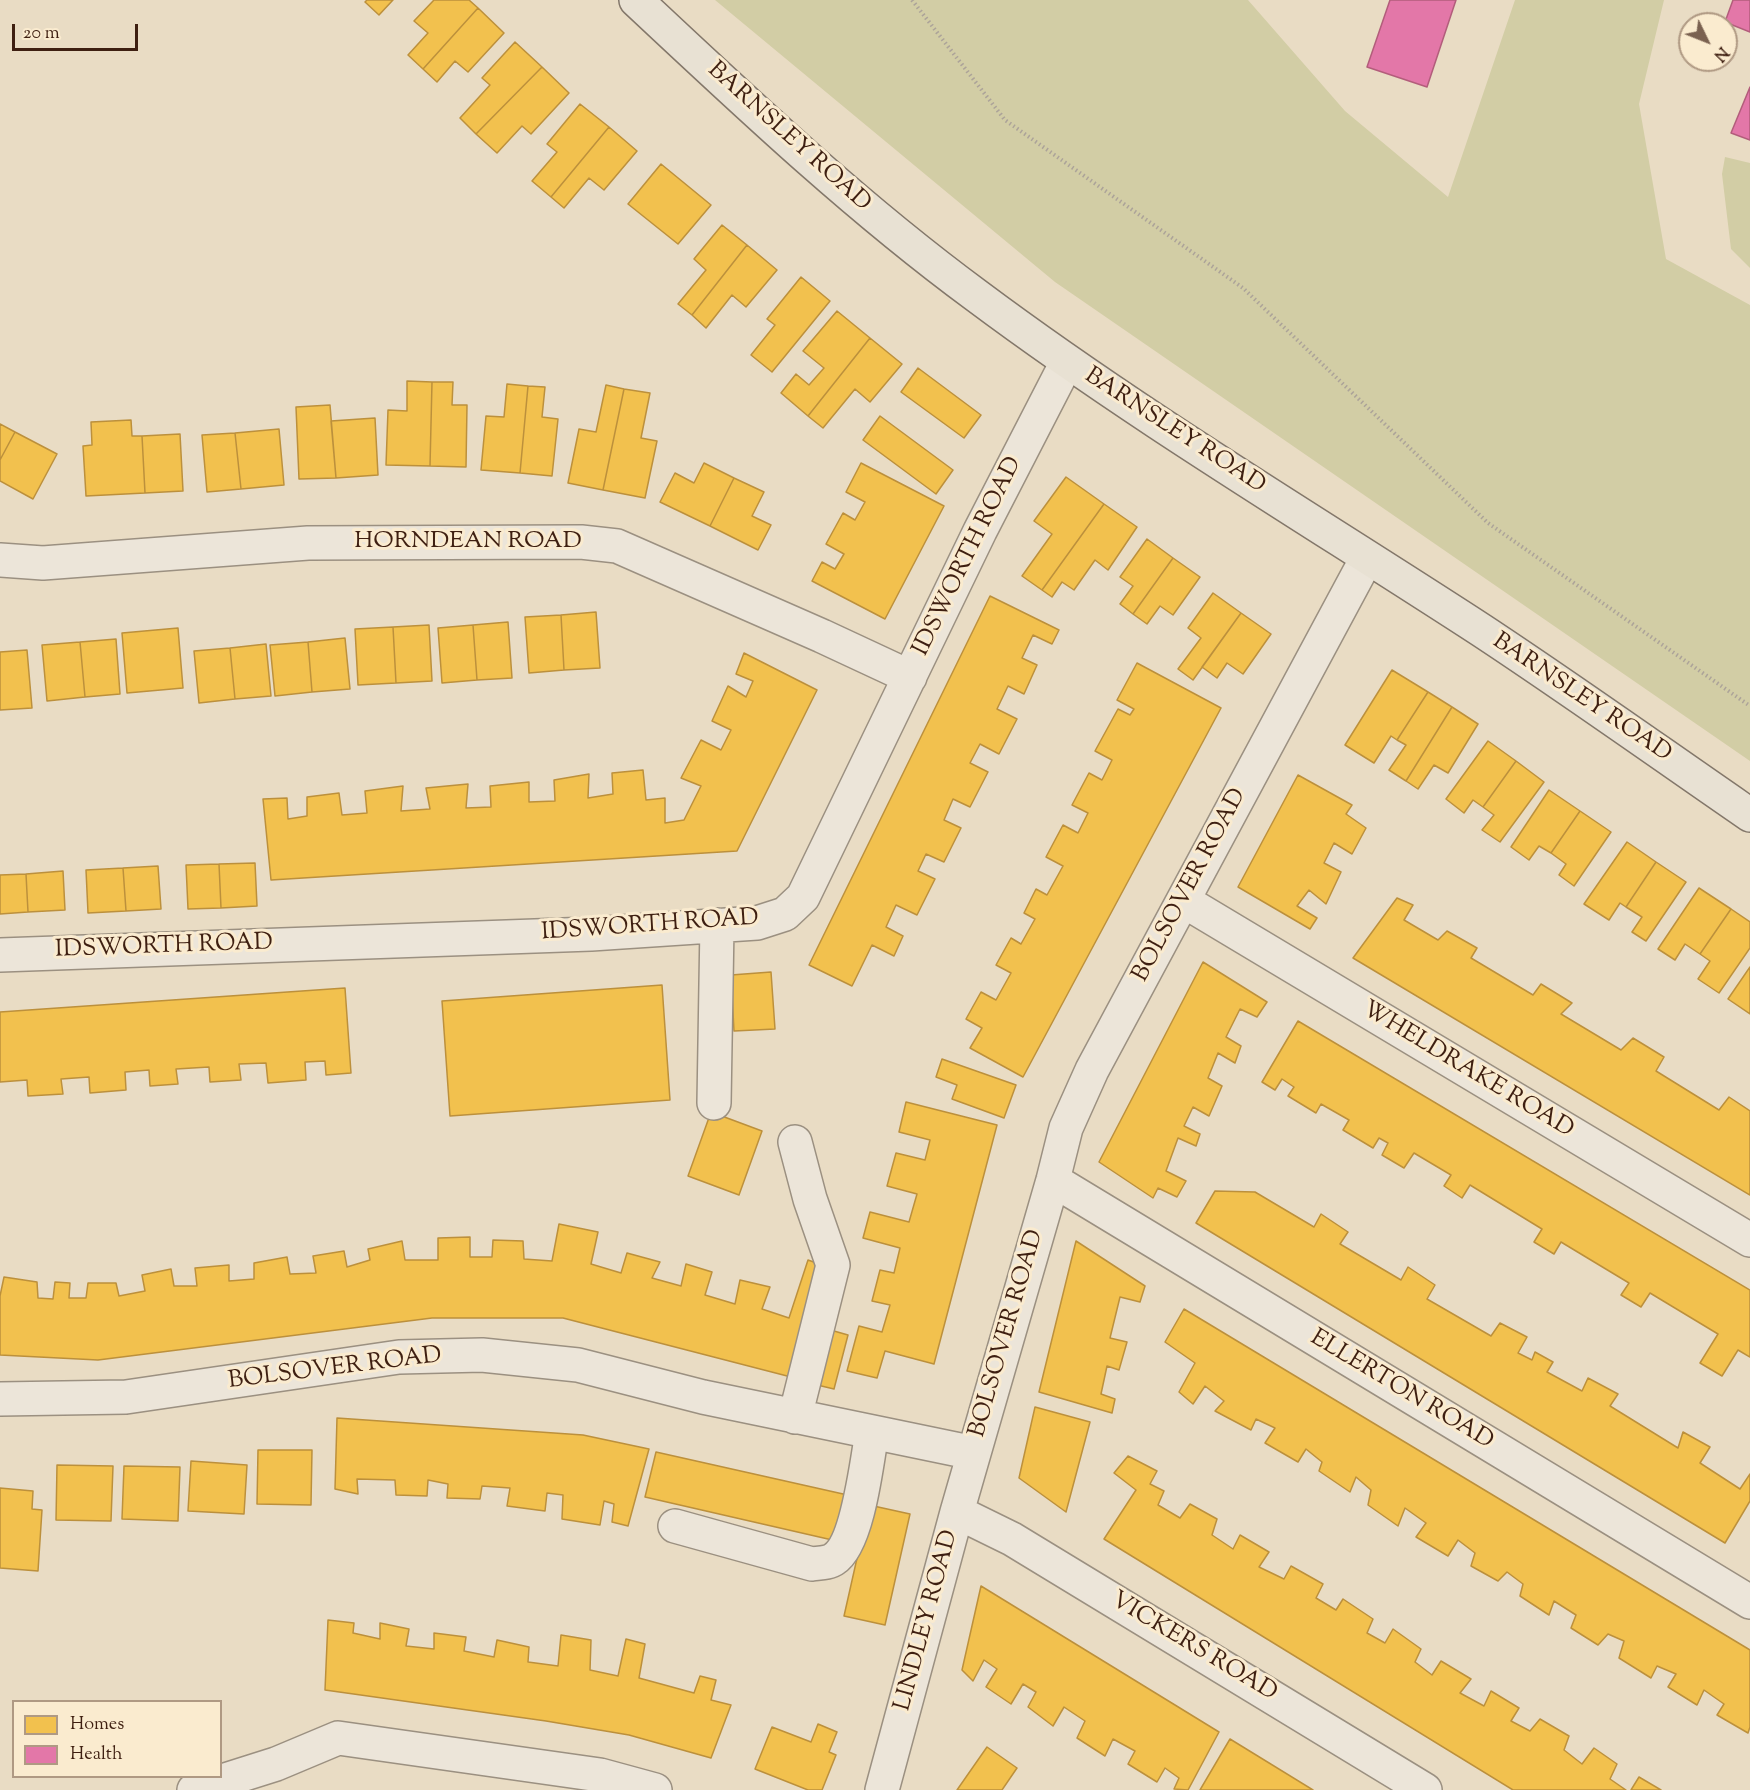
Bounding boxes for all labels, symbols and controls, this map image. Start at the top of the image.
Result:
scale bar [15,12,141,50]
north arrow [1678,12,1738,72]
text: 20 m [23,21,60,47]
text: N [1707,41,1733,66]
street label: BARNSLEY ROAD [700,57,876,219]
street label: BARNSLEY ROAD [1078,363,1270,501]
street label: IDSWORTH ROAD [908,453,1030,661]
street label: HORNDEAN ROAD [354,529,582,557]
street label: BARNSLEY ROAD [1486,628,1676,770]
street label: BOLSOVER ROAD [1128,784,1254,988]
street label: IDSWORTH ROAD [540,905,760,949]
street label: IDSWORTH ROAD [55,930,273,966]
street label: WHELDRAKE ROAD [1356,996,1578,1146]
street label: BOLSOVER ROAD [965,1227,1051,1441]
street label: ELLERTON ROAD [1304,1325,1498,1457]
street label: BOLSOVER ROAD [227,1343,443,1397]
street label: LINDLEY ROAD [890,1527,966,1715]
street label: VICKERS ROAD [1105,1587,1281,1709]
legend [12,1700,222,1778]
text: Homes [70,1712,124,1738]
text: Health [70,1742,123,1768]

